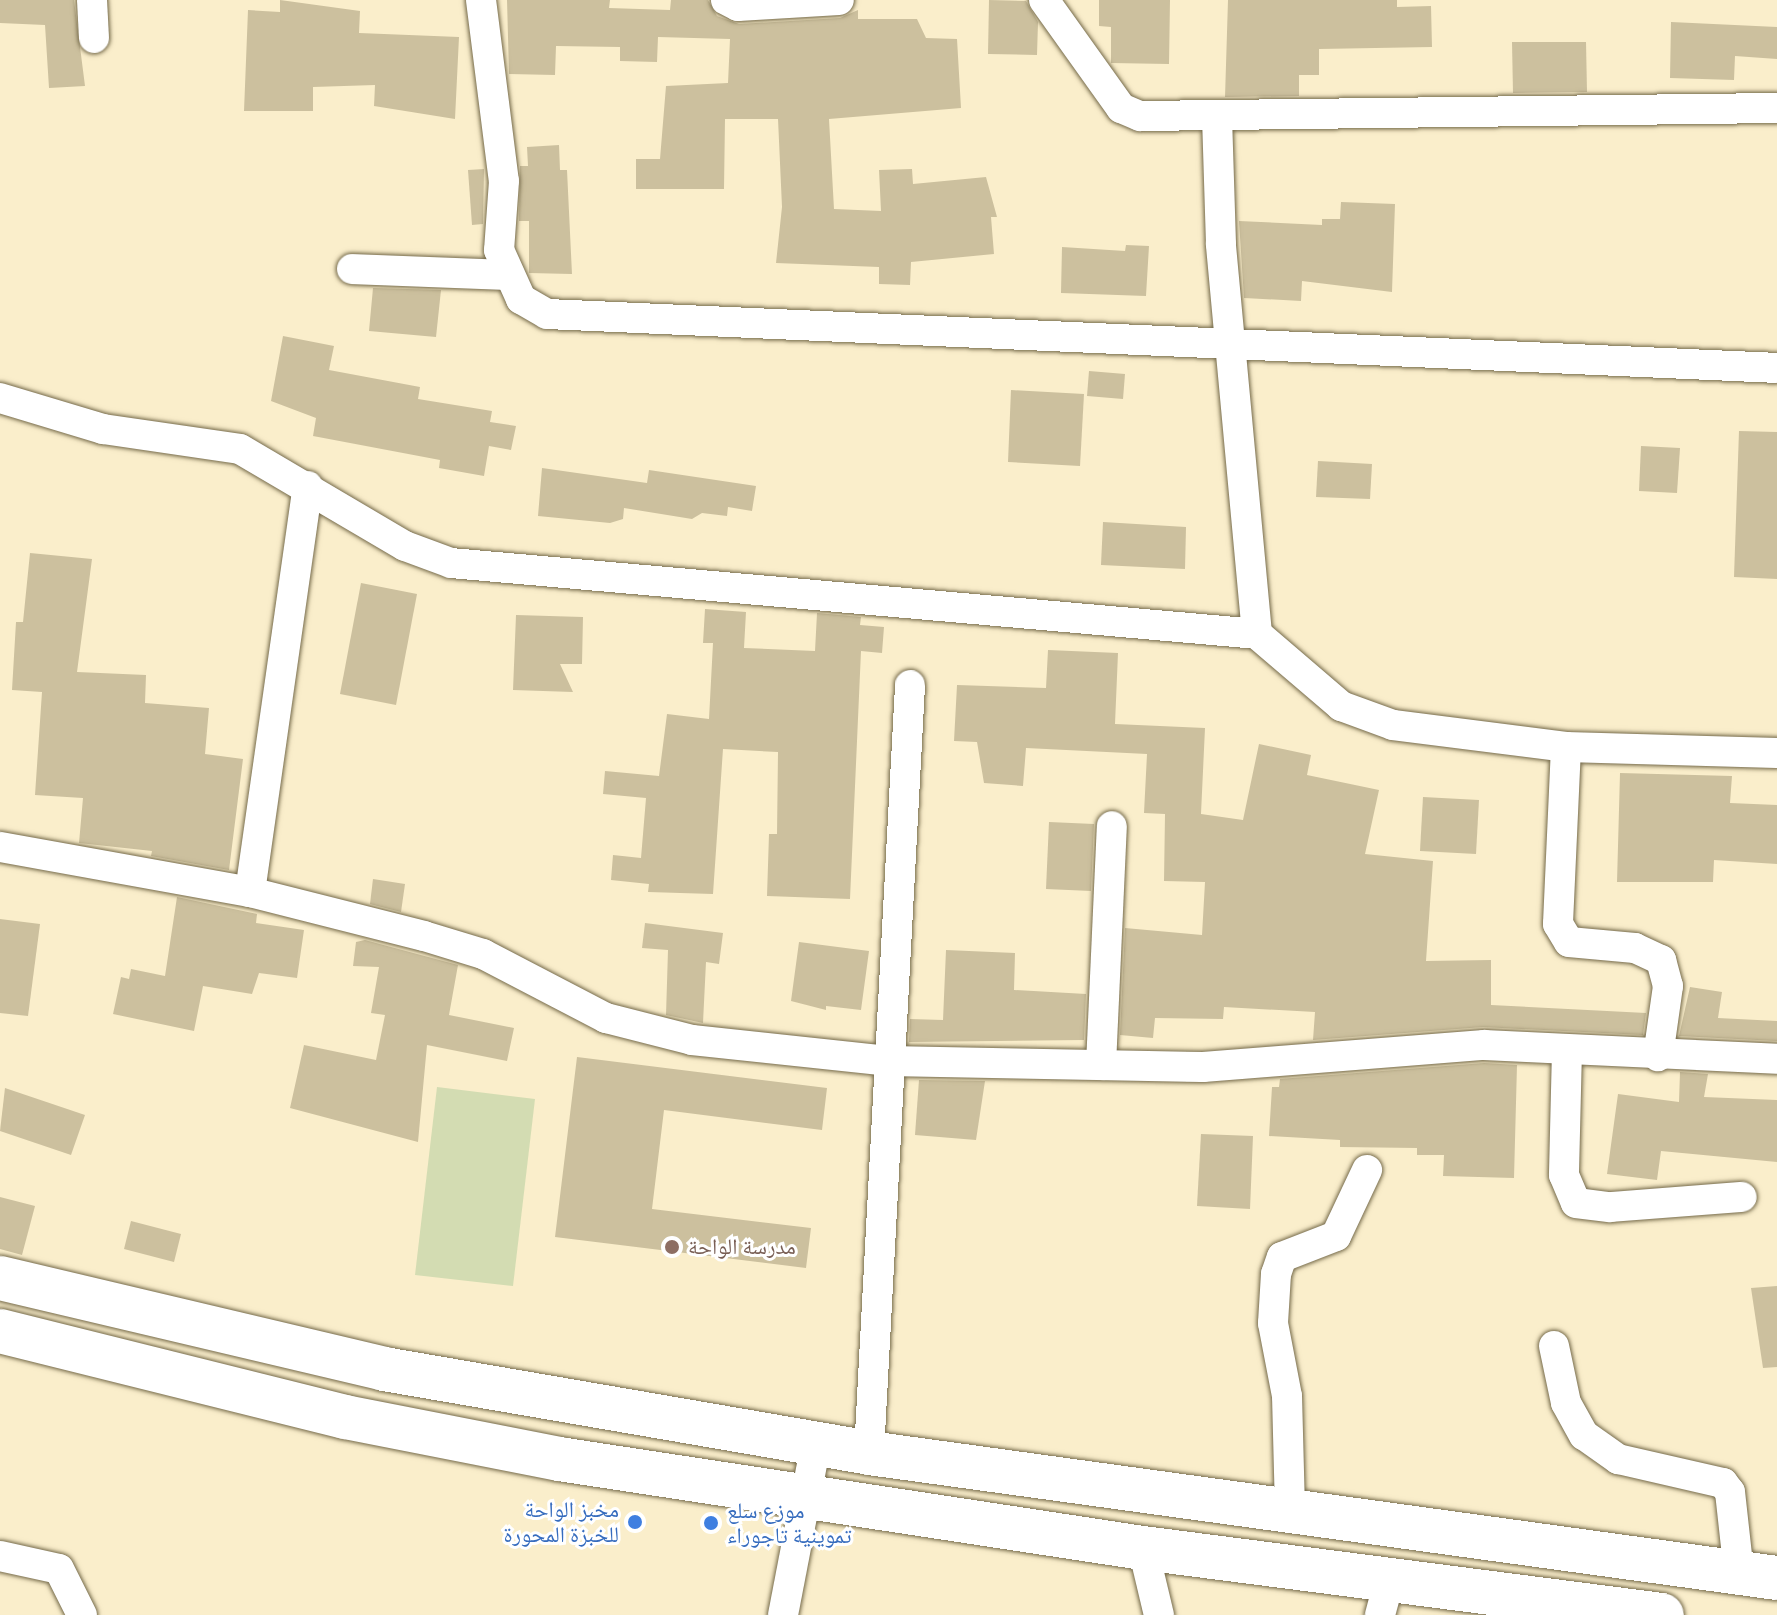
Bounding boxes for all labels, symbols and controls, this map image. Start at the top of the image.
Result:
place label: مدرسة الواحة [688,1234,796,1260]
marker: مدرسة الواحة [663,1238,681,1256]
place label: مخبز الواحة للخبزة المحورة [503,1496,619,1548]
place label: موزع سلع تموينية تاجوراء [727,1497,852,1548]
marker: مخبز الواحة للخبزة المحورة [626,1513,644,1531]
marker: موزع سلع تموينية تاجوراء [702,1514,720,1532]

